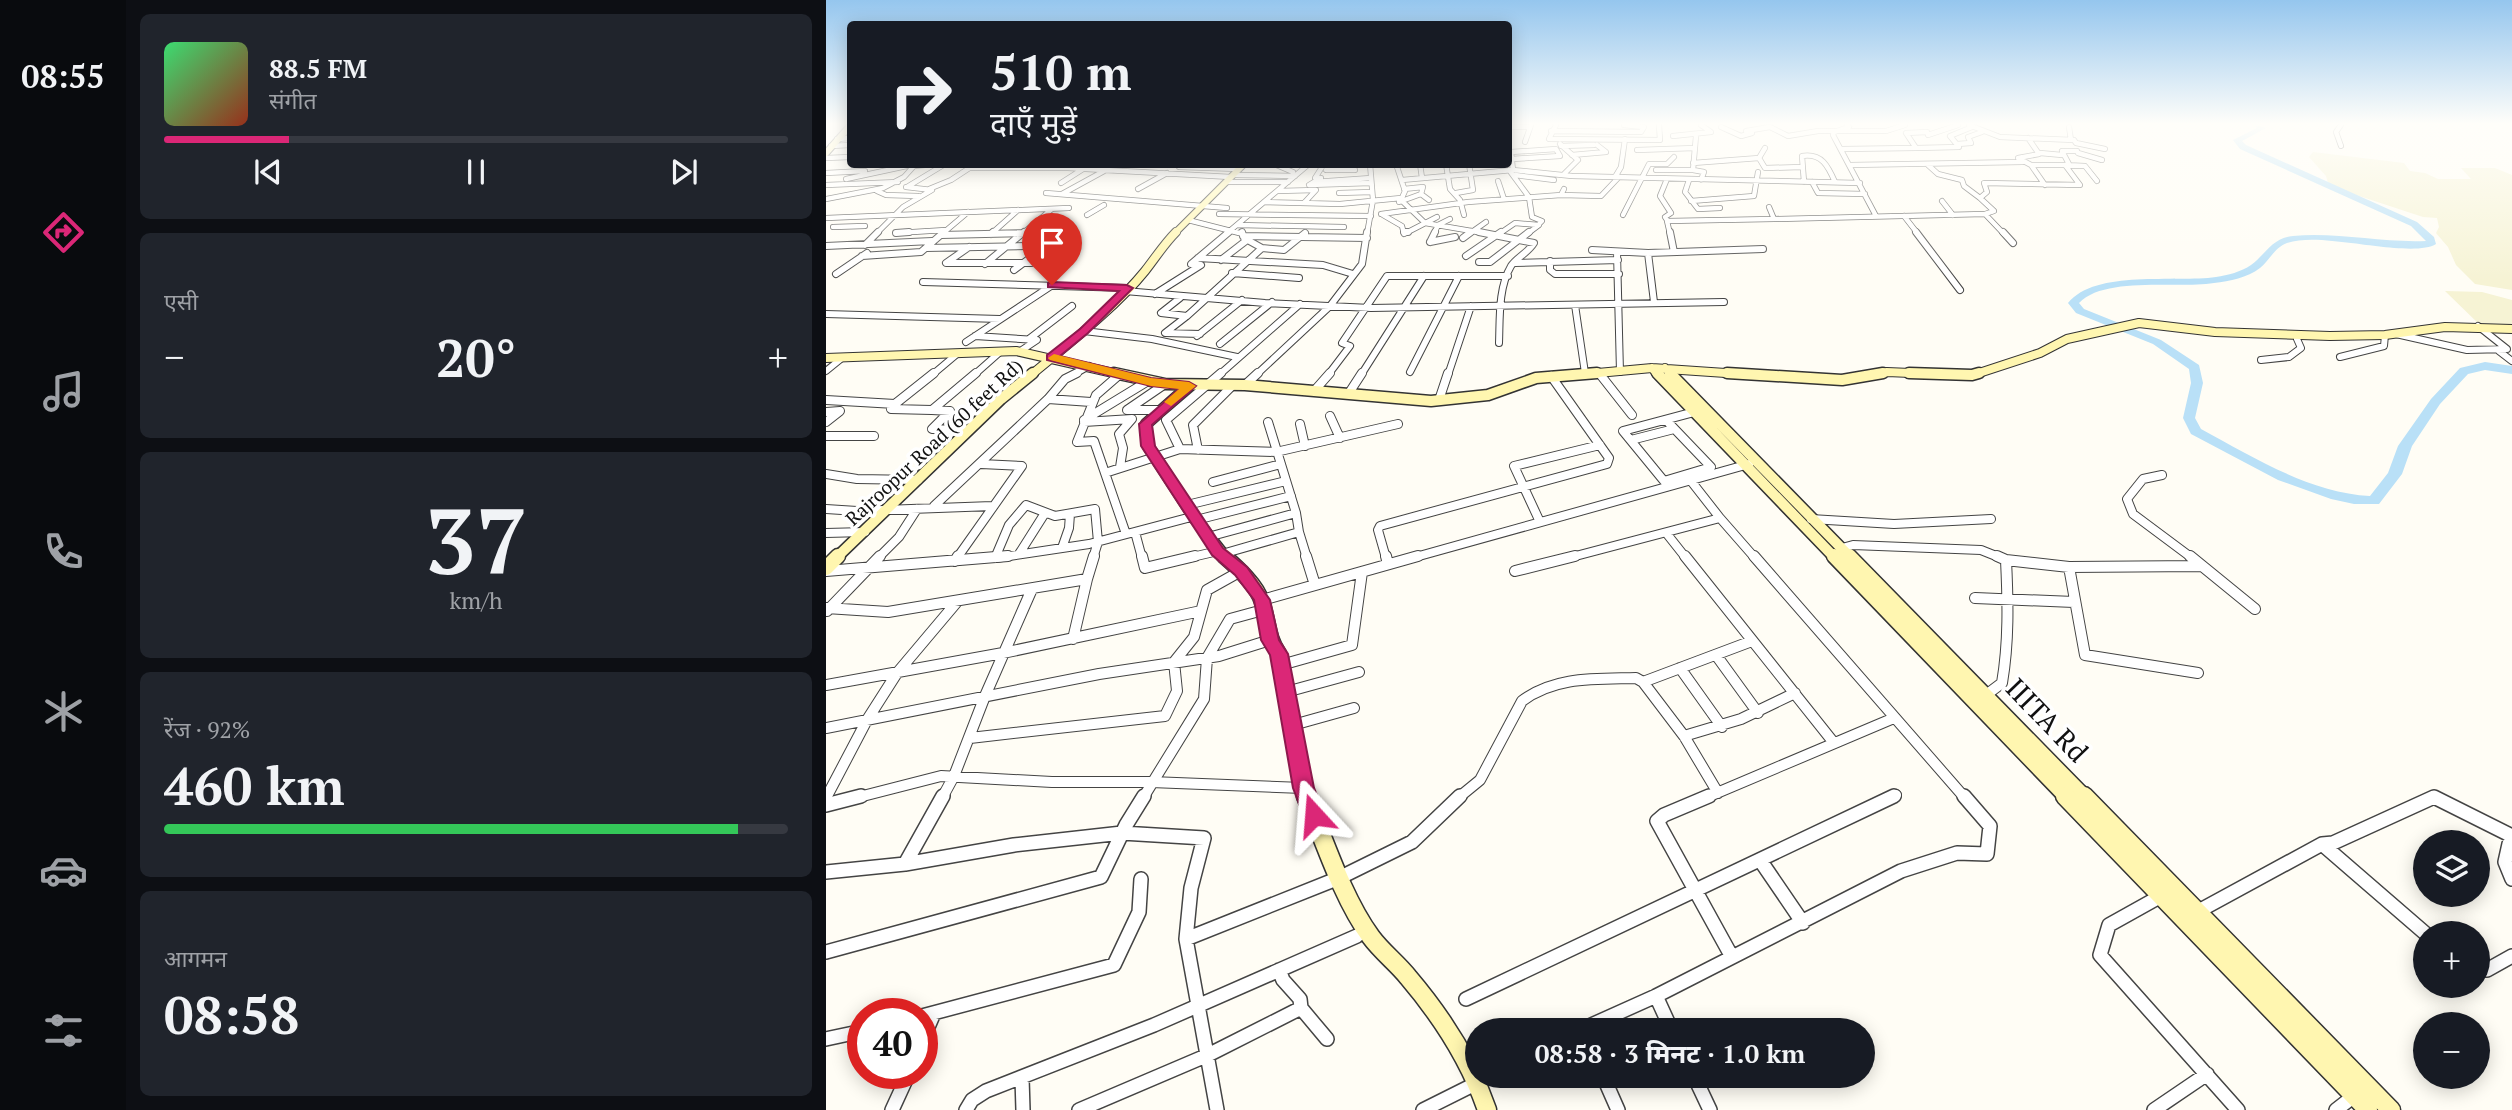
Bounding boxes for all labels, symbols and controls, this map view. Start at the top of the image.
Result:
text: 510 m [990,39,1132,104]
icon: right [875,49,966,140]
text: 88.5 FM [269,51,367,85]
text: 08:55 [21,55,105,97]
text: संगीत [269,85,317,116]
text: दाएँ मुड़ें [990,102,1077,144]
icon: previous [249,153,287,191]
icon: pause [457,153,495,191]
icon: next [665,153,703,191]
icon: directions [39,208,88,257]
pin [1022,213,1082,285]
icon: arrive [1033,224,1071,262]
text: एसी [164,286,198,317]
text: 20° [436,323,516,392]
text: − [164,332,184,382]
text: + [768,332,788,382]
street label: Rajroopur Road (60 feet Rd) [840,353,1028,530]
icon: music [39,367,88,416]
text: 37 [425,479,527,600]
icon: phone [39,527,88,576]
text: km/h [449,585,503,616]
street label: IIITA Rd [1998,670,2097,770]
icon: climate [39,687,88,736]
text: रेंज · 92% [164,714,250,745]
text: 460 km [164,751,345,820]
position arrow [1277,778,1351,852]
map controls [2413,830,2490,1089]
button: layers [2413,830,2490,907]
icon: car [39,846,88,895]
button: + [2413,921,2490,998]
text: आगमन [164,943,227,974]
text: 08:58 [164,980,299,1049]
speed limit sign: 40 [847,998,938,1089]
icon: filters [39,1006,88,1055]
button: − [2413,1012,2490,1089]
text: 08:58 · 3 मिनट · 1.0 km [1535,1036,1805,1070]

